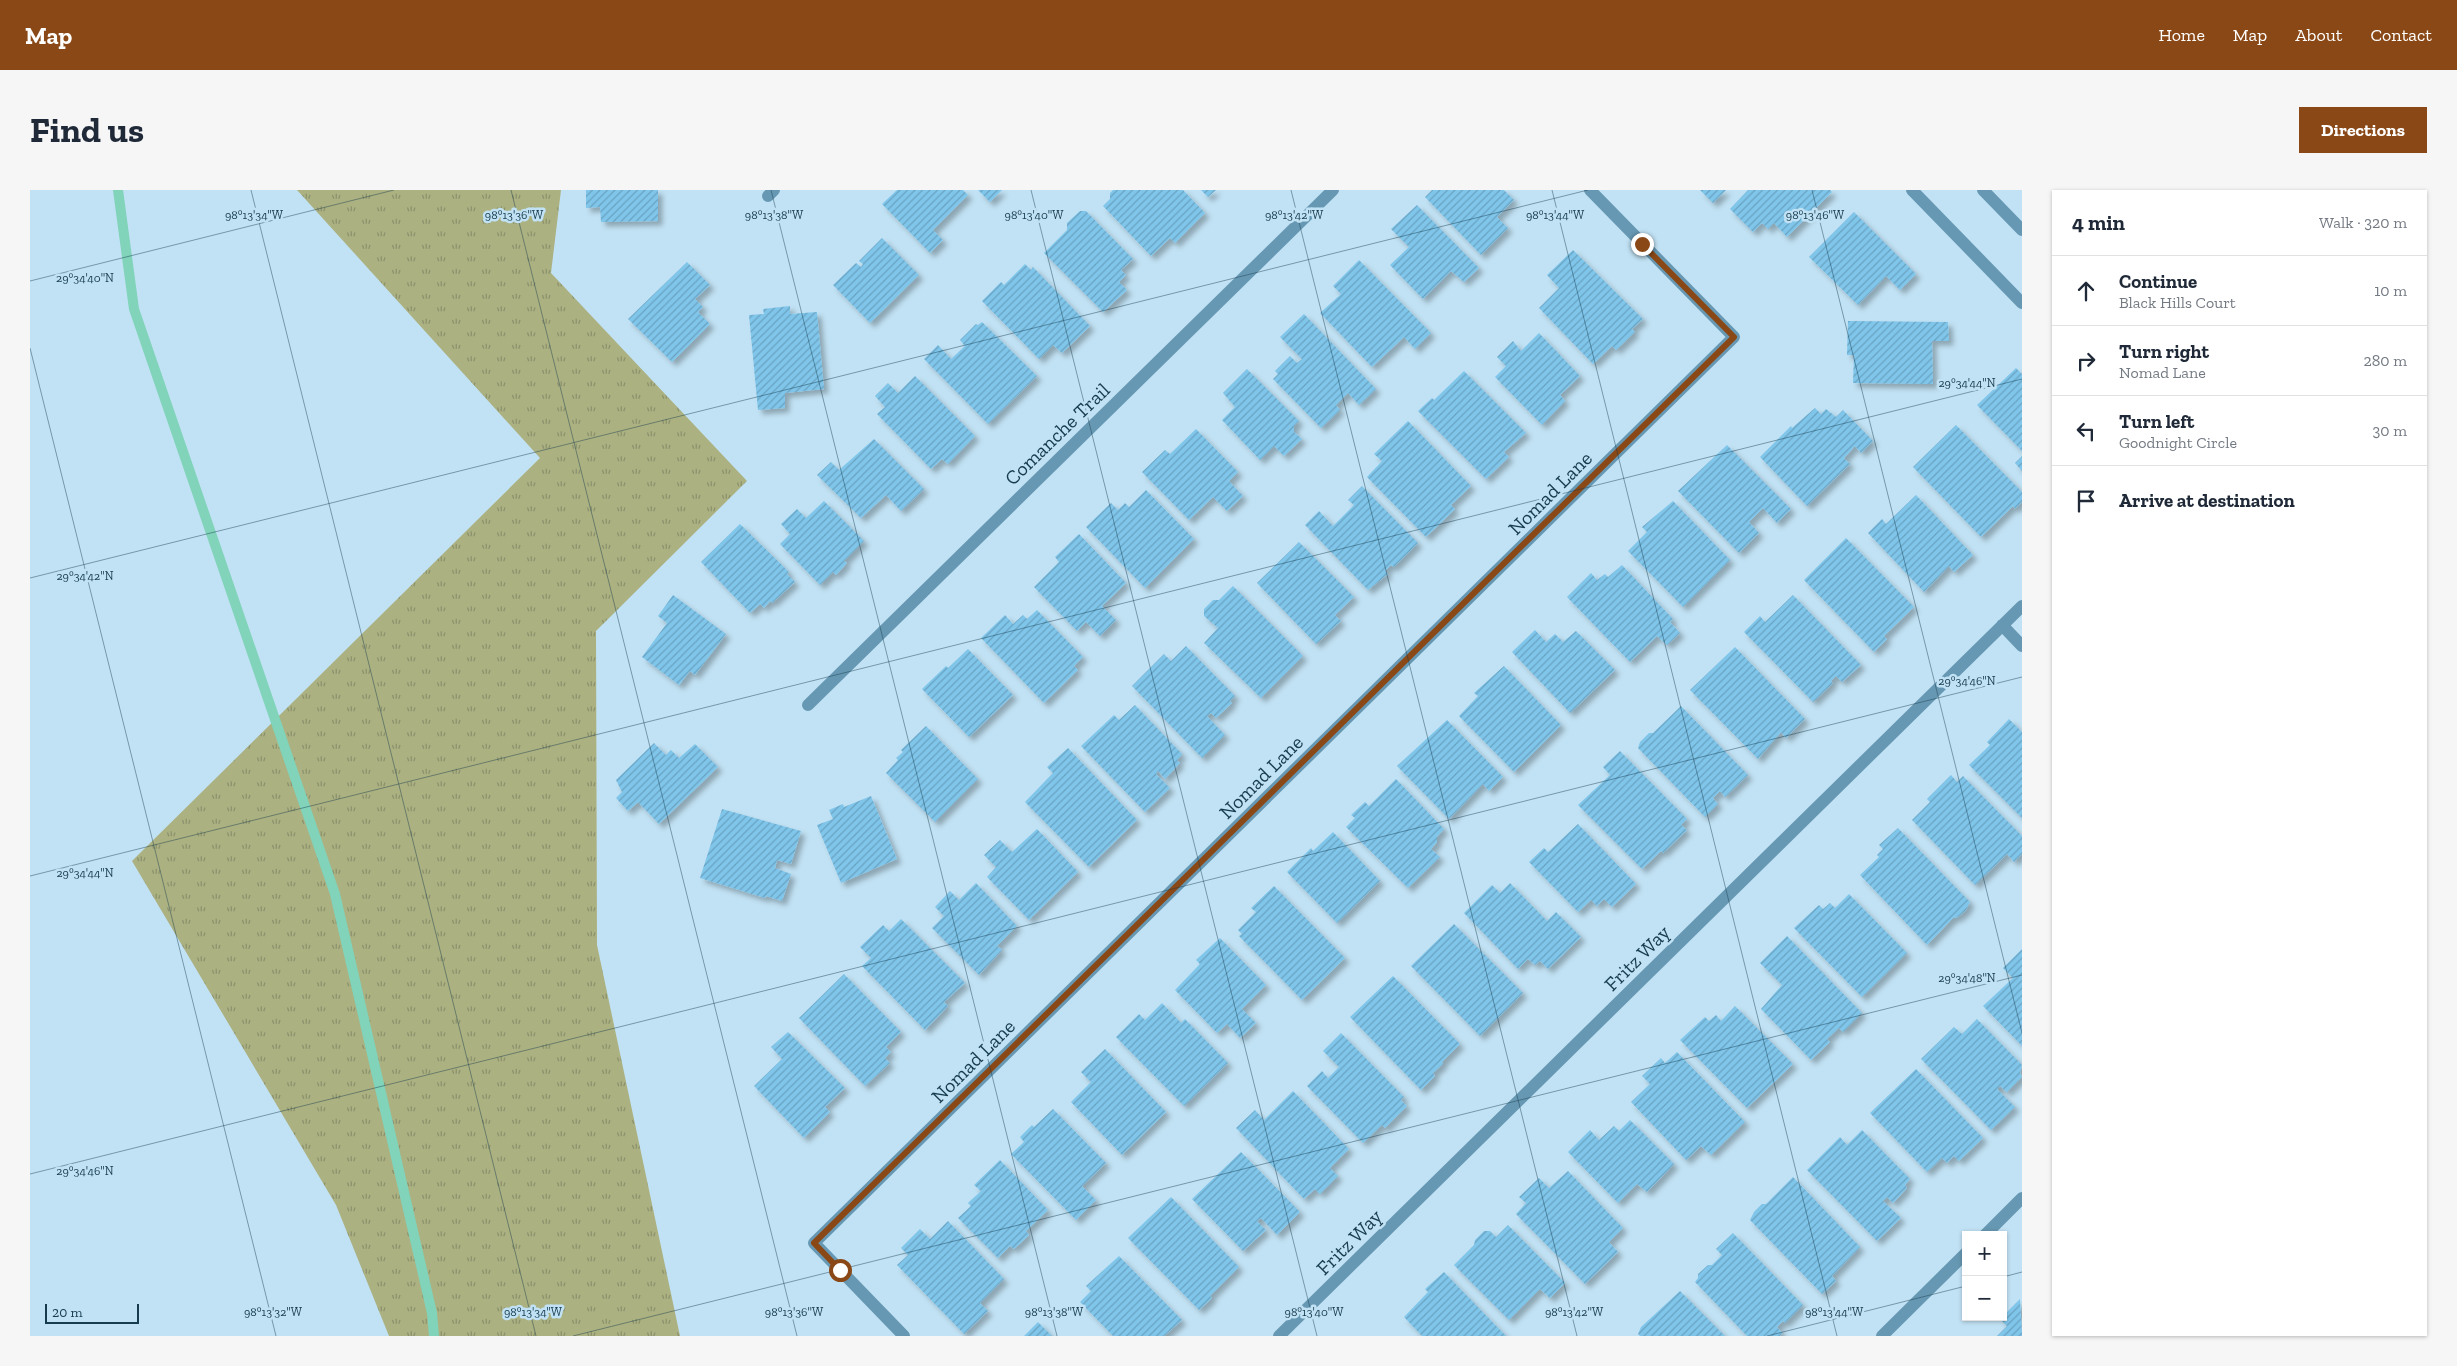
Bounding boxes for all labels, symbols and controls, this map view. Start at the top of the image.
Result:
text: Map [25,21,72,50]
text: Home [2158,24,2205,46]
text: Map [2233,24,2267,46]
text: About [2295,24,2342,46]
text: Contact [2370,24,2432,46]
button: Directions [2299,107,2427,153]
text: Find us [30,109,144,151]
text: 98°13'34"W [225,208,284,222]
text: 98°13'36"W [485,208,544,222]
text: 98°13'38"W [745,208,804,222]
text: 98°13'40"W [1005,208,1064,222]
text: 98°13'42"W [1265,208,1324,222]
text: 98°13'44"W [1526,208,1585,222]
text: 98°13'46"W [1786,208,1845,222]
text: 4 min [2072,210,2125,235]
text: Walk · 320 m [2319,213,2407,232]
route end [1631,233,1654,256]
text: Continue [2119,270,2197,293]
text: 29°34'40"N [56,271,114,285]
icon: ahead [2072,277,2100,305]
text: 10 m [2374,281,2407,300]
text: Black Hills Court [2119,293,2236,312]
text: Turn right [2119,340,2209,363]
icon: right [2072,347,2100,375]
text: 280 m [2363,351,2407,370]
text: Nomad Lane [2119,363,2206,382]
text: 29°34'44"N [1938,376,1996,390]
street label: Comanche Trail [1000,378,1114,490]
text: Turn left [2119,410,2194,433]
icon: left [2072,417,2100,445]
text: 30 m [2373,421,2407,440]
text: Goodnight Circle [2119,433,2237,452]
street label: Nomad Lane [1503,446,1597,540]
icon: arrive [2072,487,2100,515]
text: Arrive at destination [2119,489,2295,512]
text: 29°34'42"N [56,569,114,583]
text: 29°34'46"N [1938,674,1996,688]
street label: Nomad Lane [1214,730,1308,824]
text: 29°34'44"N [56,866,114,880]
street label: Fritz Way [1599,920,1675,996]
text: 29°34'48"N [1938,971,1996,985]
street label: Nomad Lane [926,1014,1020,1108]
text: 29°34'46"N [56,1164,114,1178]
street label: Fritz Way [1311,1204,1387,1280]
map controls [1962,1231,2007,1321]
button: + [1962,1231,2007,1276]
route start [829,1259,852,1282]
button: − [1962,1276,2007,1321]
scale bar [45,1301,139,1324]
text: 20 m [52,1304,83,1321]
text: 98°13'32"W [244,1305,303,1319]
text: 98°13'34"W [504,1305,563,1319]
text: 98°13'36"W [765,1305,824,1319]
text: 98°13'38"W [1025,1305,1084,1319]
text: 98°13'40"W [1285,1305,1344,1319]
text: 98°13'42"W [1545,1305,1604,1319]
text: 98°13'44"W [1805,1305,1864,1319]

